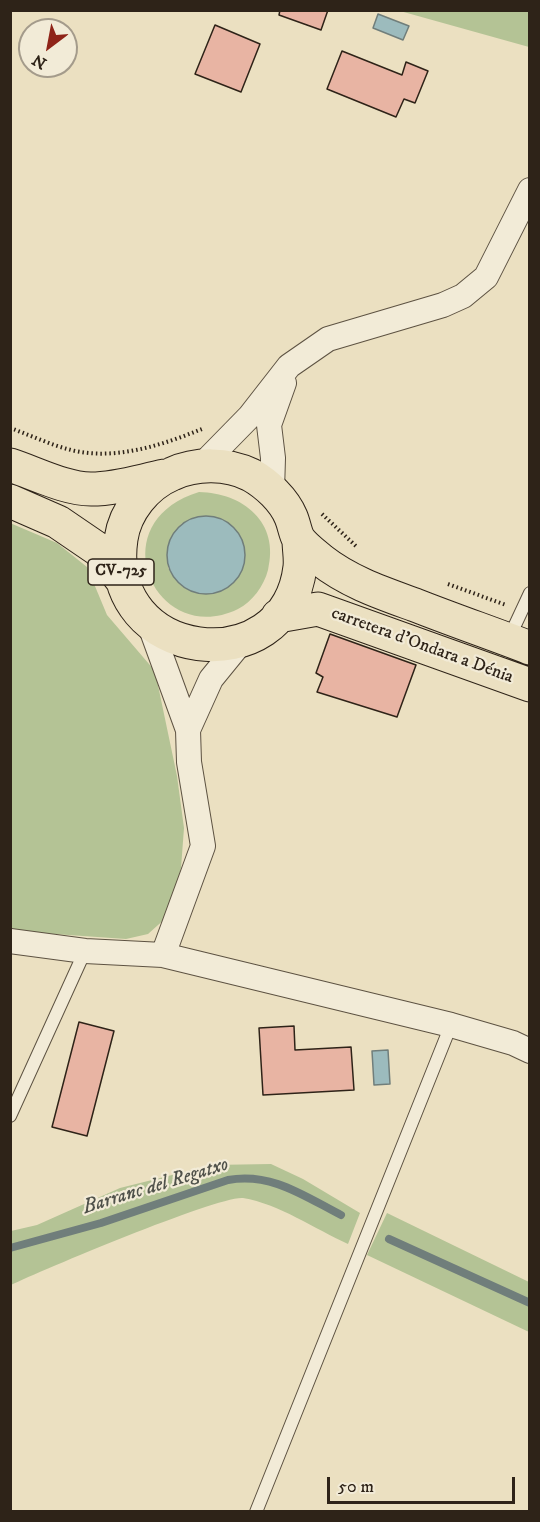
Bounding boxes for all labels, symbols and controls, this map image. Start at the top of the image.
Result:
north arrow [18,18,78,78]
text: N [29,50,50,74]
road number: CV-725 [88,559,154,585]
street label: carretera d'Ondara a Dénia [328,603,516,689]
water label: Barranc del Regatxo [80,1153,232,1221]
scale bar [330,1465,518,1503]
text: 50 m [338,1476,374,1498]

